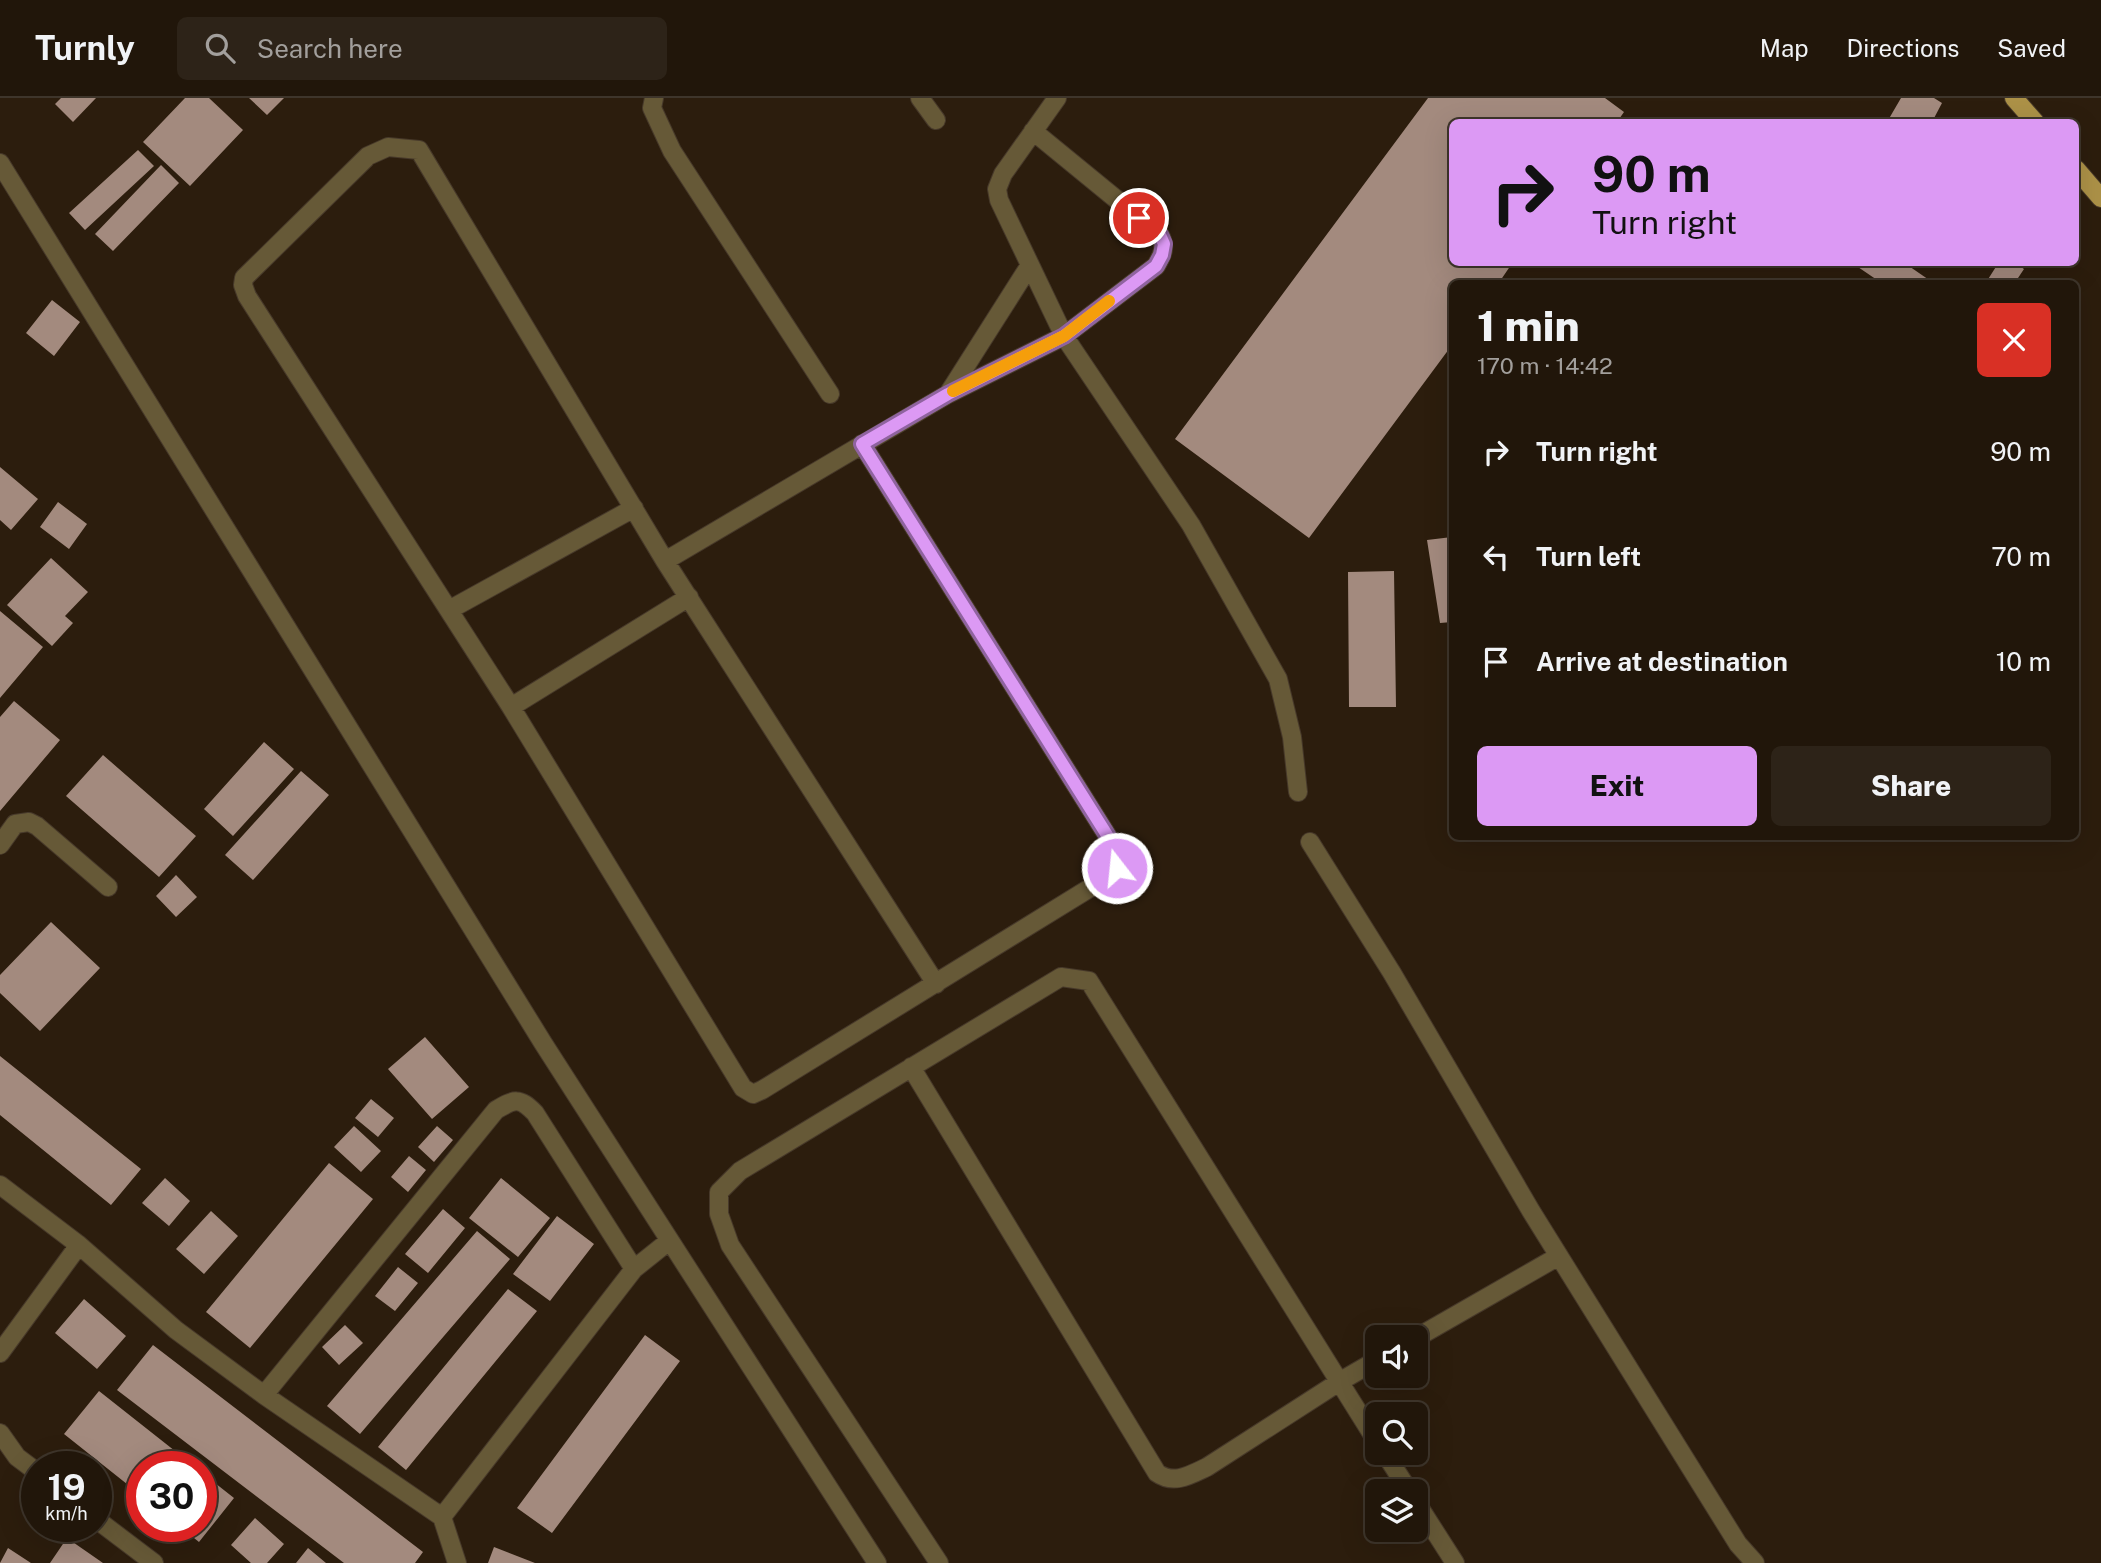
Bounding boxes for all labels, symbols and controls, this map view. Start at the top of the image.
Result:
search box [177,17,667,80]
text: Turnly [35,29,135,67]
icon: search [201,29,239,67]
text: Search here [257,33,403,64]
text: Map [1760,34,1809,62]
text: Directions [1847,34,1959,62]
text: Saved [1997,34,2066,62]
text: 90 m [1592,145,1711,203]
icon: right [1477,147,1568,238]
pin [1109,188,1169,248]
icon: arrive [1120,199,1158,237]
text: Turn right [1592,204,1737,241]
text: 1 min [1477,301,1580,350]
button: close [1977,303,2051,377]
text: 170 m · 14:42 [1477,352,1613,379]
icon: right [1477,433,1515,471]
text: Turn right [1536,436,1658,467]
text: 90 m [1990,436,2051,467]
icon: left [1477,538,1515,576]
text: Turn left [1536,541,1641,572]
text: 70 m [1991,541,2051,572]
icon: arrive [1477,643,1515,681]
text: Arrive at destination [1536,646,1788,677]
text: 10 m [1996,646,2051,677]
button: Exit [1477,746,1757,826]
button: Share [1771,746,2051,826]
position arrow [1080,831,1154,905]
map controls [1365,1325,1428,1542]
button: sound [1365,1325,1428,1388]
button: search [1365,1402,1428,1465]
speed limit sign: 30 [126,1451,217,1542]
text: 19 [47,1467,86,1508]
button: layers [1365,1479,1428,1542]
text: km/h [45,1503,88,1524]

